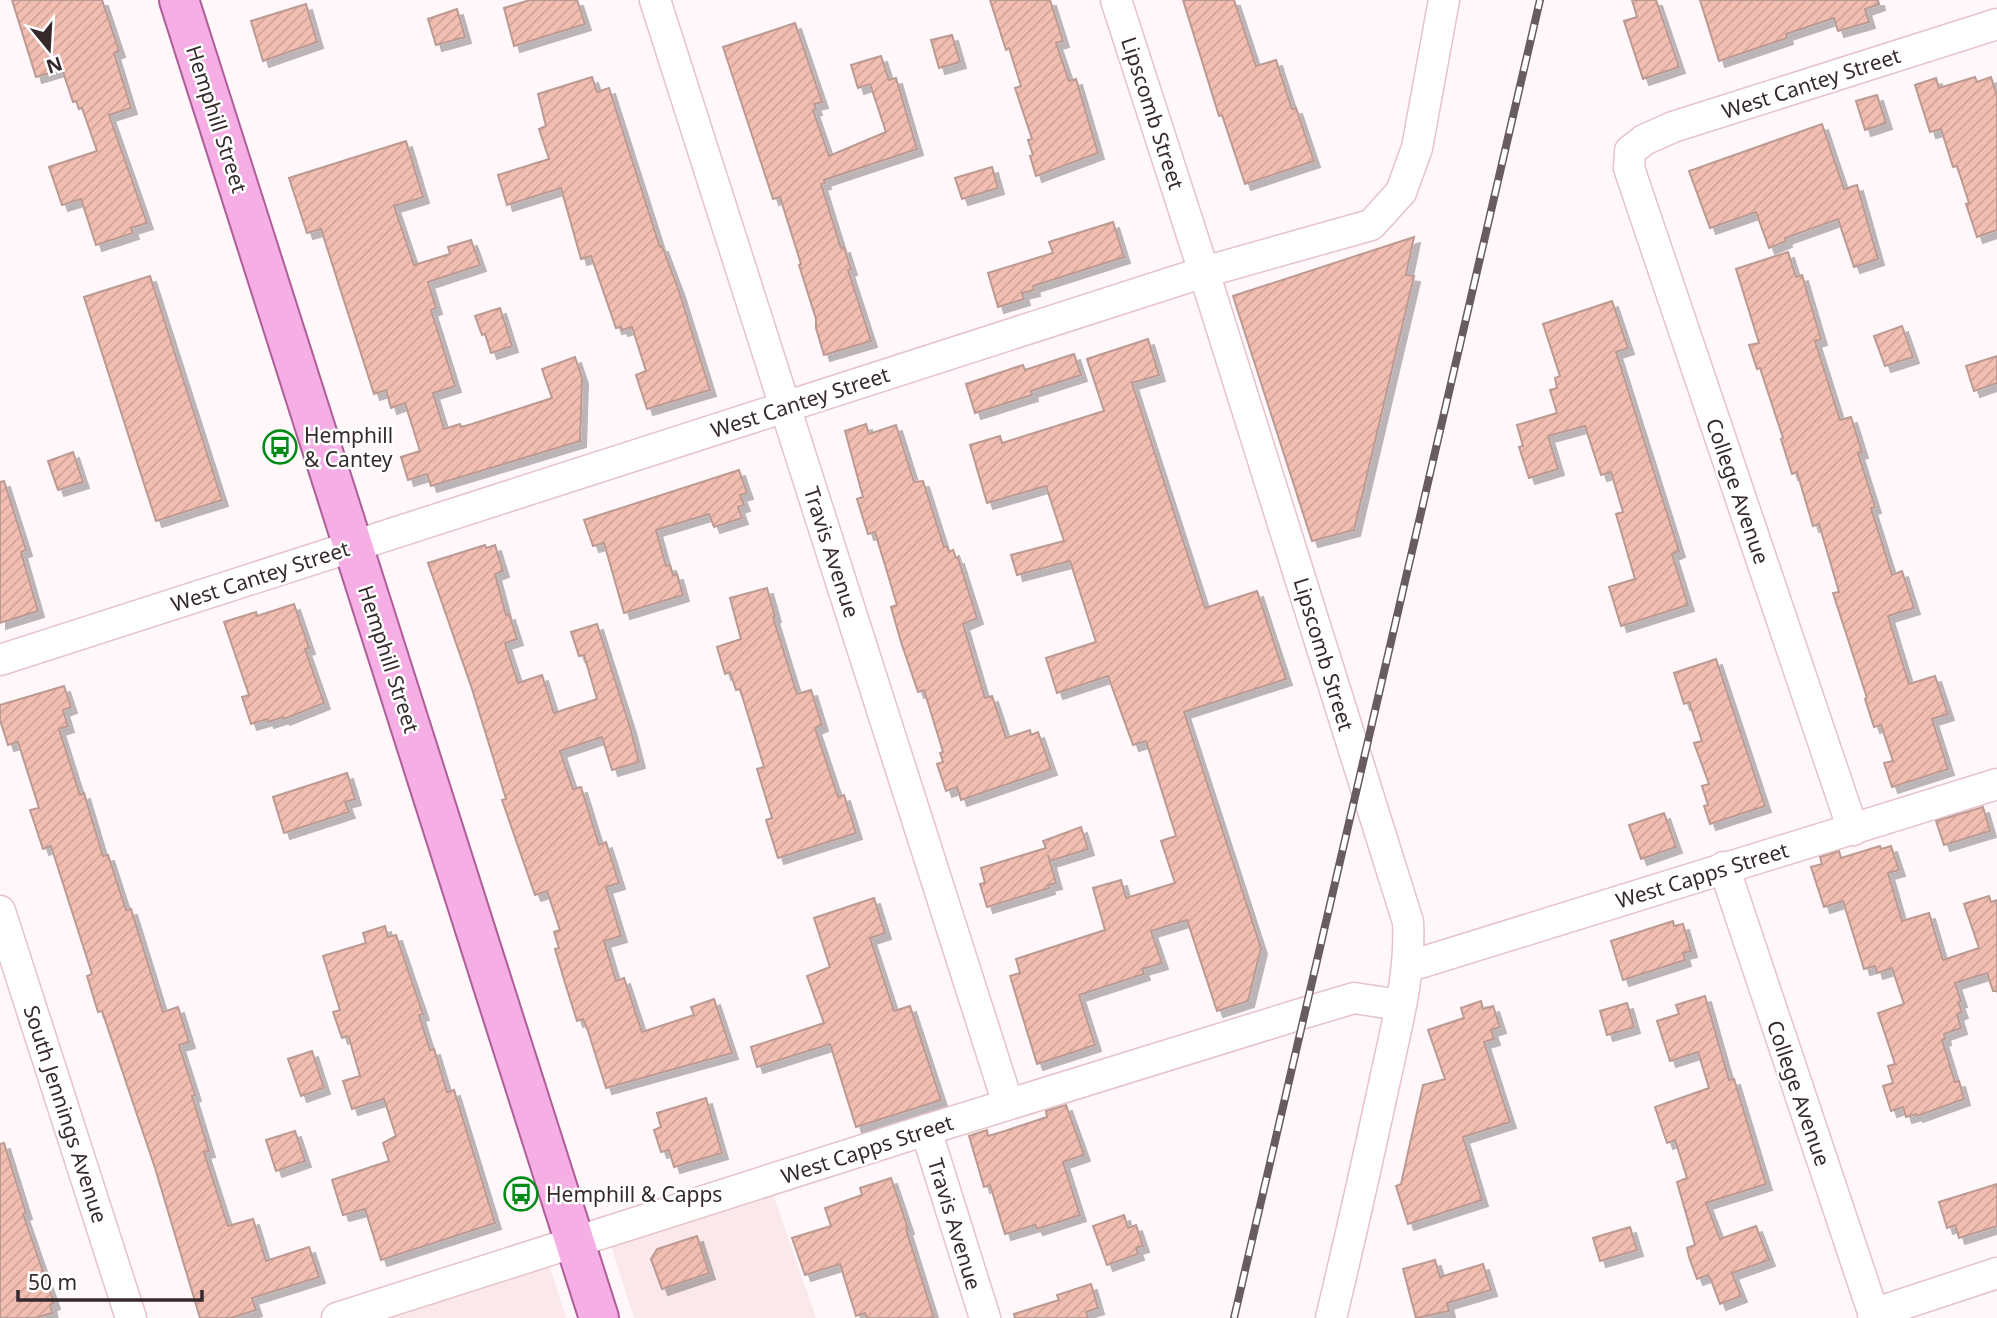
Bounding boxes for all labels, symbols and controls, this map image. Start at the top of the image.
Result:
north arrow [14,14,84,84]
street label: Lipscomb Street [1115,33,1191,193]
street label: West Cantey Street [1718,41,1904,125]
street label: Hemphill Street [180,42,254,197]
text: N [43,50,66,80]
street label: West Cantey Street [707,360,893,444]
street label: College Avenue [1700,414,1776,568]
place label: Hemphill & Cantey [304,421,393,473]
bus stop icon: Hemphill & Cantey [261,428,299,466]
street label: Travis Avenue [798,483,866,621]
street label: West Cantey Street [167,534,353,618]
street label: Lipscomb Street [1287,574,1361,734]
street label: Hemphill Street [352,582,426,737]
street label: West Capps Street [1612,835,1792,915]
street label: South Jennings Avenue [18,1002,114,1226]
street label: College Avenue [1761,1016,1837,1170]
street label: West Capps Street [778,1108,957,1190]
street label: Travis Avenue [922,1155,988,1293]
bus stop icon: Hemphill & Capps [502,1175,540,1213]
place label: Hemphill & Capps [546,1180,722,1208]
scale bar [18,1258,201,1302]
text: 50 m [28,1268,77,1296]

